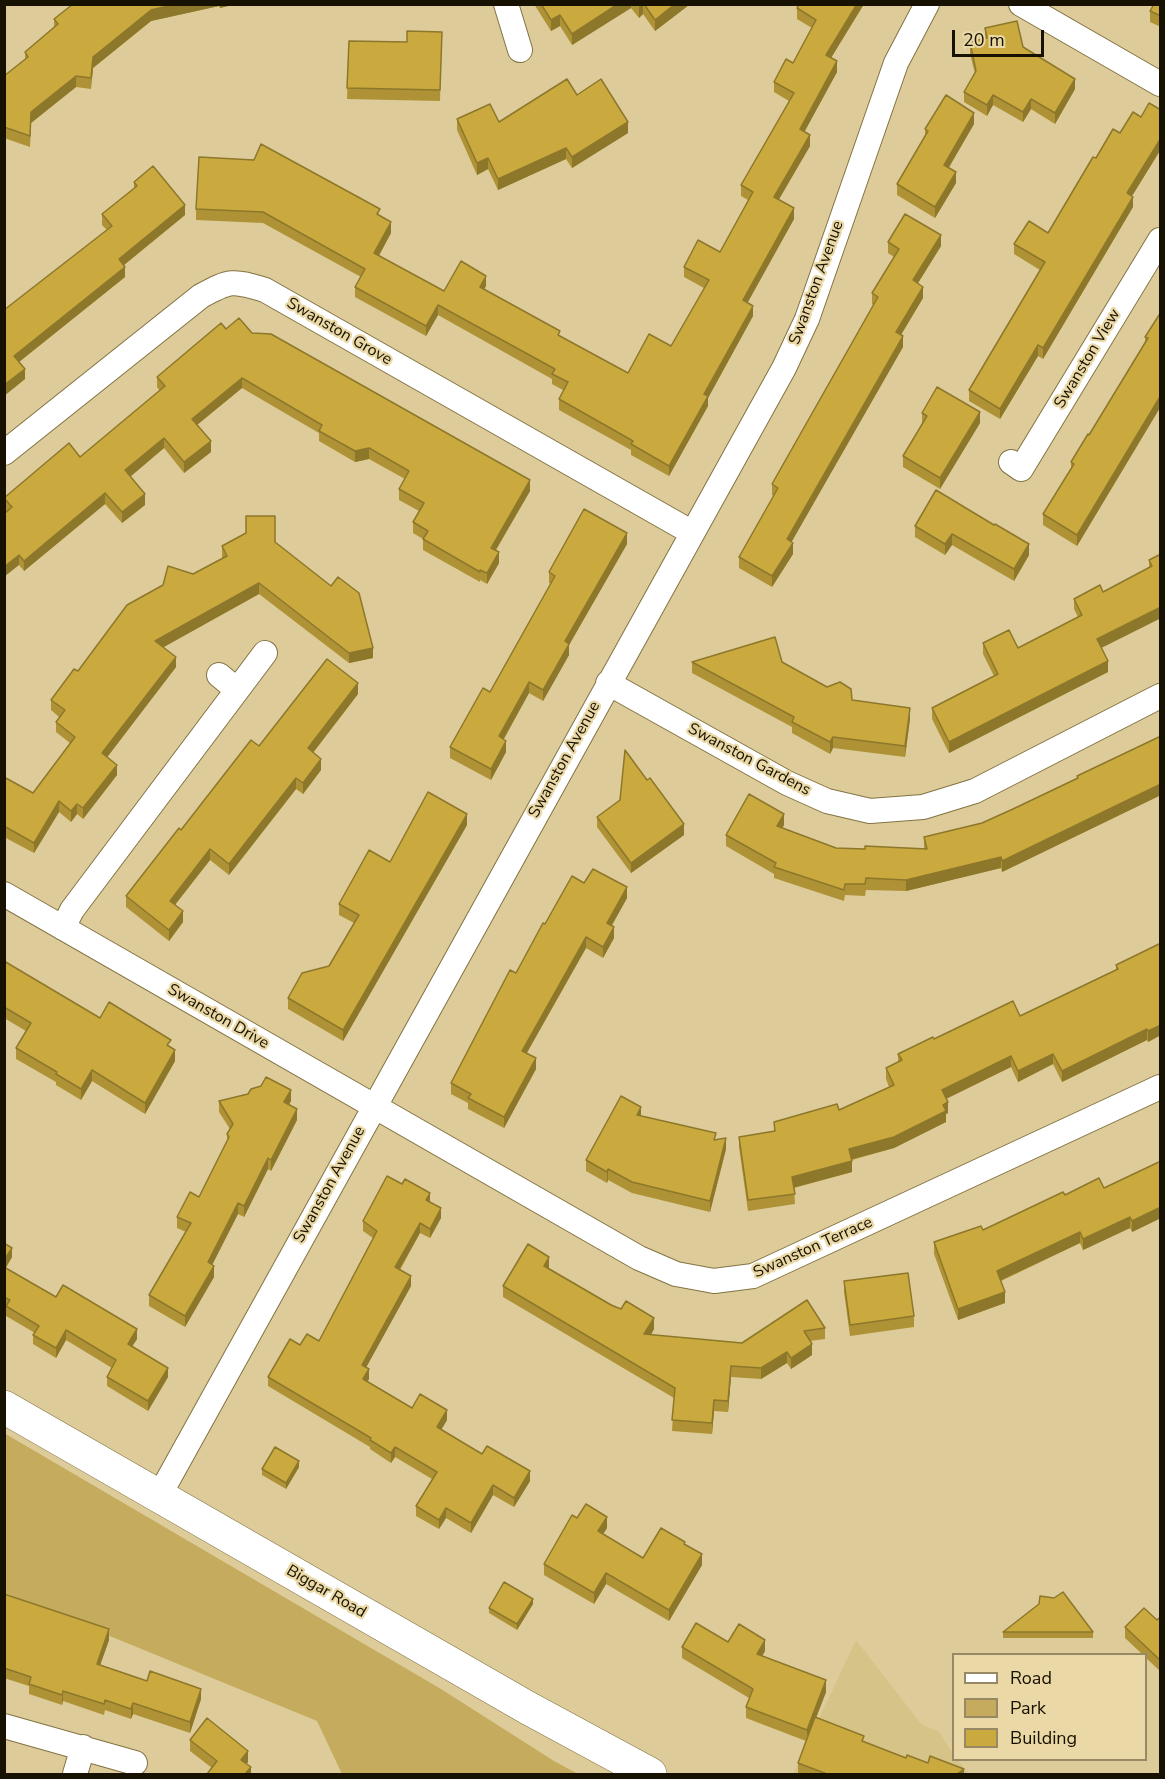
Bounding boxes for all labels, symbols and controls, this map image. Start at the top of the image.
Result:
scale bar [955,18,1046,56]
text: 20 m [963,28,1005,52]
street label: Swanston Avenue [786,219,848,347]
street label: Swanston Grove [283,294,395,370]
street label: Swanston View [1051,306,1125,412]
street label: Swanston Avenue [525,698,605,822]
street label: Swanston Gardens [684,720,814,800]
street label: Swanston Drive [164,980,272,1054]
street label: Swanston Avenue [290,1123,370,1247]
street label: Swanston Terrace [750,1213,876,1283]
street label: Biggar Road [283,1561,369,1623]
legend [952,1653,1147,1761]
text: Road [1010,1666,1052,1690]
text: Park [1010,1696,1046,1720]
text: Building [1010,1726,1077,1750]

